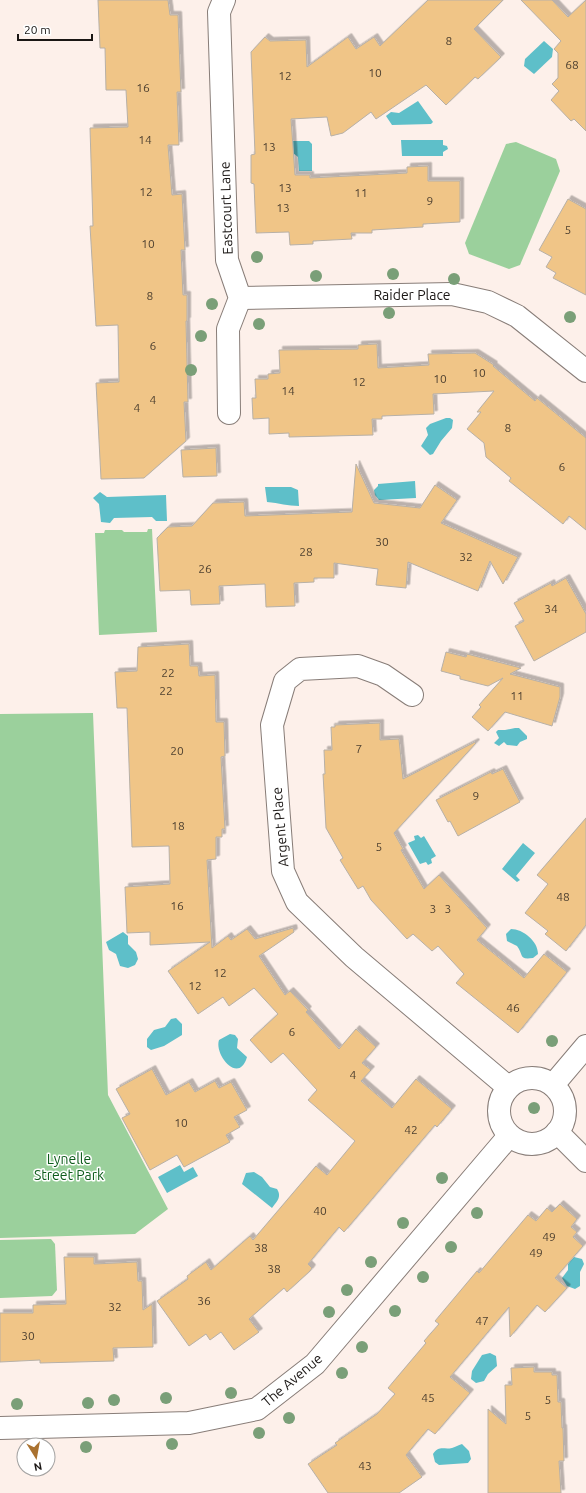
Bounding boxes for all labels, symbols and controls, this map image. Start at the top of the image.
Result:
scale bar [18,16,92,42]
text: 20 m [24,23,51,36]
house number: 8 [446,34,453,47]
house number: 68 [565,58,579,71]
house number: 10 [368,66,382,79]
house number: 12 [278,69,292,82]
house number: 16 [136,81,150,94]
house number: 14 [138,133,152,146]
house number: 13 [262,140,276,153]
street label: Eastcourt Lane [216,161,236,255]
house number: 13 [278,181,292,194]
house number: 12 [139,185,153,198]
house number: 11 [354,186,368,199]
house number: 9 [427,194,433,207]
house number: 13 [276,201,290,214]
house number: 5 [565,223,571,236]
house number: 10 [141,237,155,250]
street label: Raider Place [373,287,451,303]
house number: 8 [147,289,154,302]
house number: 6 [150,339,157,352]
house number: 10 [472,366,486,379]
house number: 10 [433,372,447,385]
house number: 12 [352,375,366,388]
house number: 14 [281,384,295,397]
house number: 4 [150,393,157,406]
house number: 4 [134,401,141,414]
house number: 8 [505,421,512,434]
house number: 6 [559,460,566,473]
house number: 30 [375,535,389,548]
house number: 28 [299,545,313,558]
house number: 32 [459,550,473,563]
house number: 26 [198,562,212,575]
house number: 34 [544,602,558,615]
house number: 22 [161,666,175,679]
house number: 22 [159,684,173,697]
house number: 11 [510,689,524,702]
house number: 7 [356,742,362,755]
house number: 20 [170,744,184,757]
street label: Argent Place [269,786,291,868]
house number: 9 [473,789,479,802]
house number: 18 [171,819,185,832]
house number: 5 [376,840,382,853]
house number: 48 [556,890,570,903]
house number: 16 [170,899,184,912]
house number: 3 [430,902,436,915]
house number: 3 [445,902,451,915]
house number: 12 [213,966,227,979]
house number: 12 [188,979,202,992]
house number: 46 [506,1001,520,1014]
house number: 6 [289,1025,296,1038]
house number: 4 [350,1068,357,1081]
house number: 10 [174,1116,188,1129]
house number: 42 [404,1123,418,1136]
park label: Lynelle Street Park [34,1151,104,1183]
house number: 40 [313,1204,327,1217]
house number: 49 [542,1230,556,1243]
house number: 38 [254,1241,268,1254]
house number: 49 [529,1246,543,1259]
house number: 38 [267,1262,281,1275]
house number: 36 [197,1294,211,1307]
house number: 32 [108,1300,122,1313]
house number: 47 [475,1314,489,1327]
house number: 30 [21,1329,35,1342]
street label: The Avenue [259,1350,325,1410]
house number: 45 [421,1391,435,1404]
house number: 5 [545,1393,551,1406]
house number: 5 [525,1409,531,1422]
north arrow [16,1437,56,1477]
house number: 43 [358,1459,372,1472]
text: N [33,1460,43,1473]

